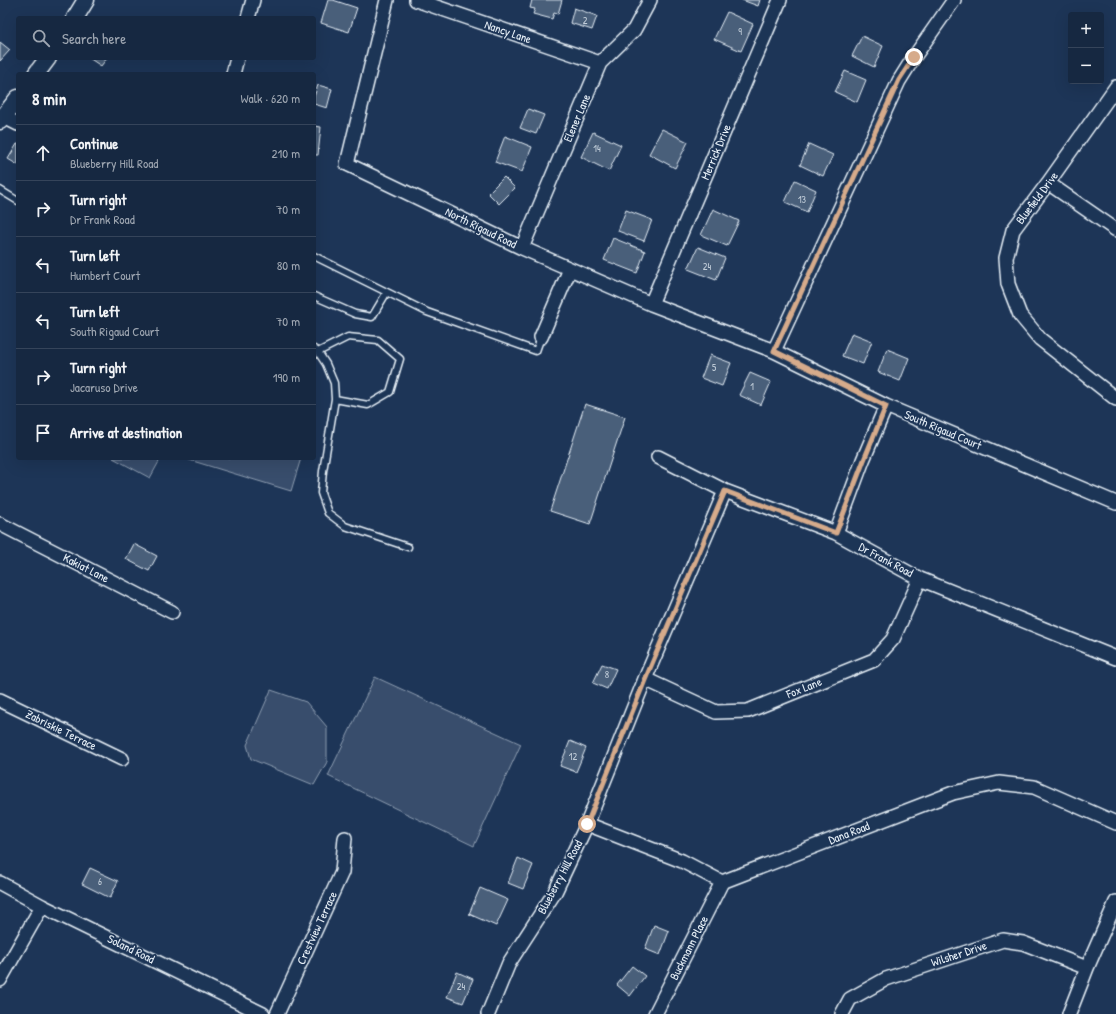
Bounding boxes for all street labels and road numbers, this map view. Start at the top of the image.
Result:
street label: Nancy Lane [483,16,534,48]
street label: Elener Lane [559,91,594,144]
street label: Merrick Drive [696,121,735,182]
street label: Bluefield Drive [1011,168,1062,227]
street label: North Rigaud Road [443,203,520,252]
street label: South Rigaud Court [902,406,985,454]
street label: Dr Frank Road [856,538,917,581]
street label: Kakiat Lane [60,549,112,586]
street label: Fox Lane [783,673,824,703]
street label: Zabriskie Terrace [23,705,100,754]
street label: Dana Road [826,817,872,848]
street label: Blueberry Hill Road [533,836,586,917]
street label: Crestview Terrace [292,888,341,967]
street label: Buckmann Place [665,912,712,983]
street label: Soland Road [105,930,158,967]
street label: Wilsher Drive [929,936,989,971]

